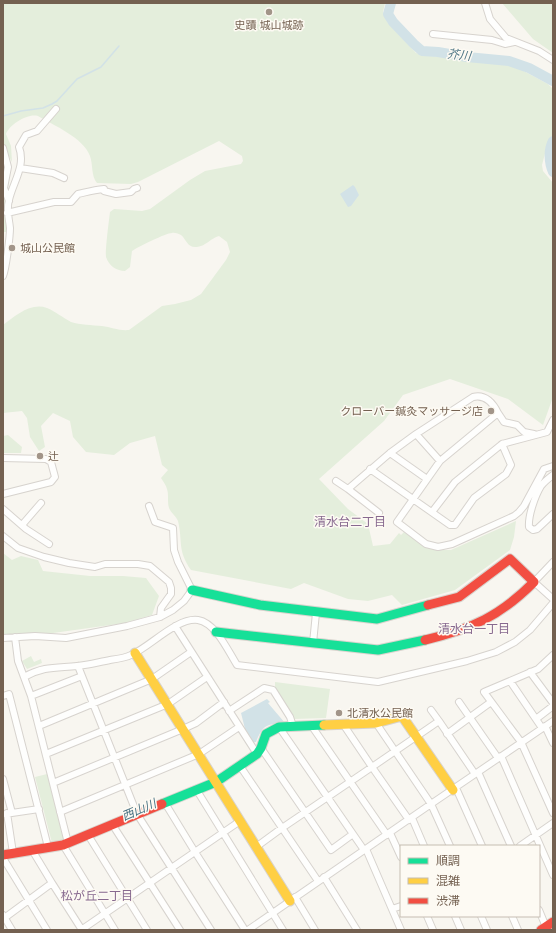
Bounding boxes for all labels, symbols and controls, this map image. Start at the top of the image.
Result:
marker: 史蹟 城山城跡 [264,7,274,17]
place label: 史蹟 城山城跡 [235,19,303,32]
water label: 芥川 [446,47,474,63]
place label: 城山公民館 [20,242,75,255]
marker: 城山公民館 [7,243,17,253]
place label: クローバー鍼灸マッサージ店 [340,405,483,418]
marker: クローバー鍼灸マッサージ店 [486,406,496,416]
place label: 辻 [48,450,59,463]
marker: 辻 [35,451,45,461]
district label: 清水台二丁目 [314,515,386,529]
district label: 清水台一丁目 [438,622,510,636]
place label: 北清水公民館 [347,707,413,720]
marker: 北清水公民館 [334,708,344,718]
water label: 西山川 [120,796,160,823]
legend [400,845,540,917]
text: 順調 [436,854,460,868]
text: 混雑 [436,874,460,888]
district label: 松が丘二丁目 [61,889,133,903]
text: 渋滞 [436,894,460,908]

